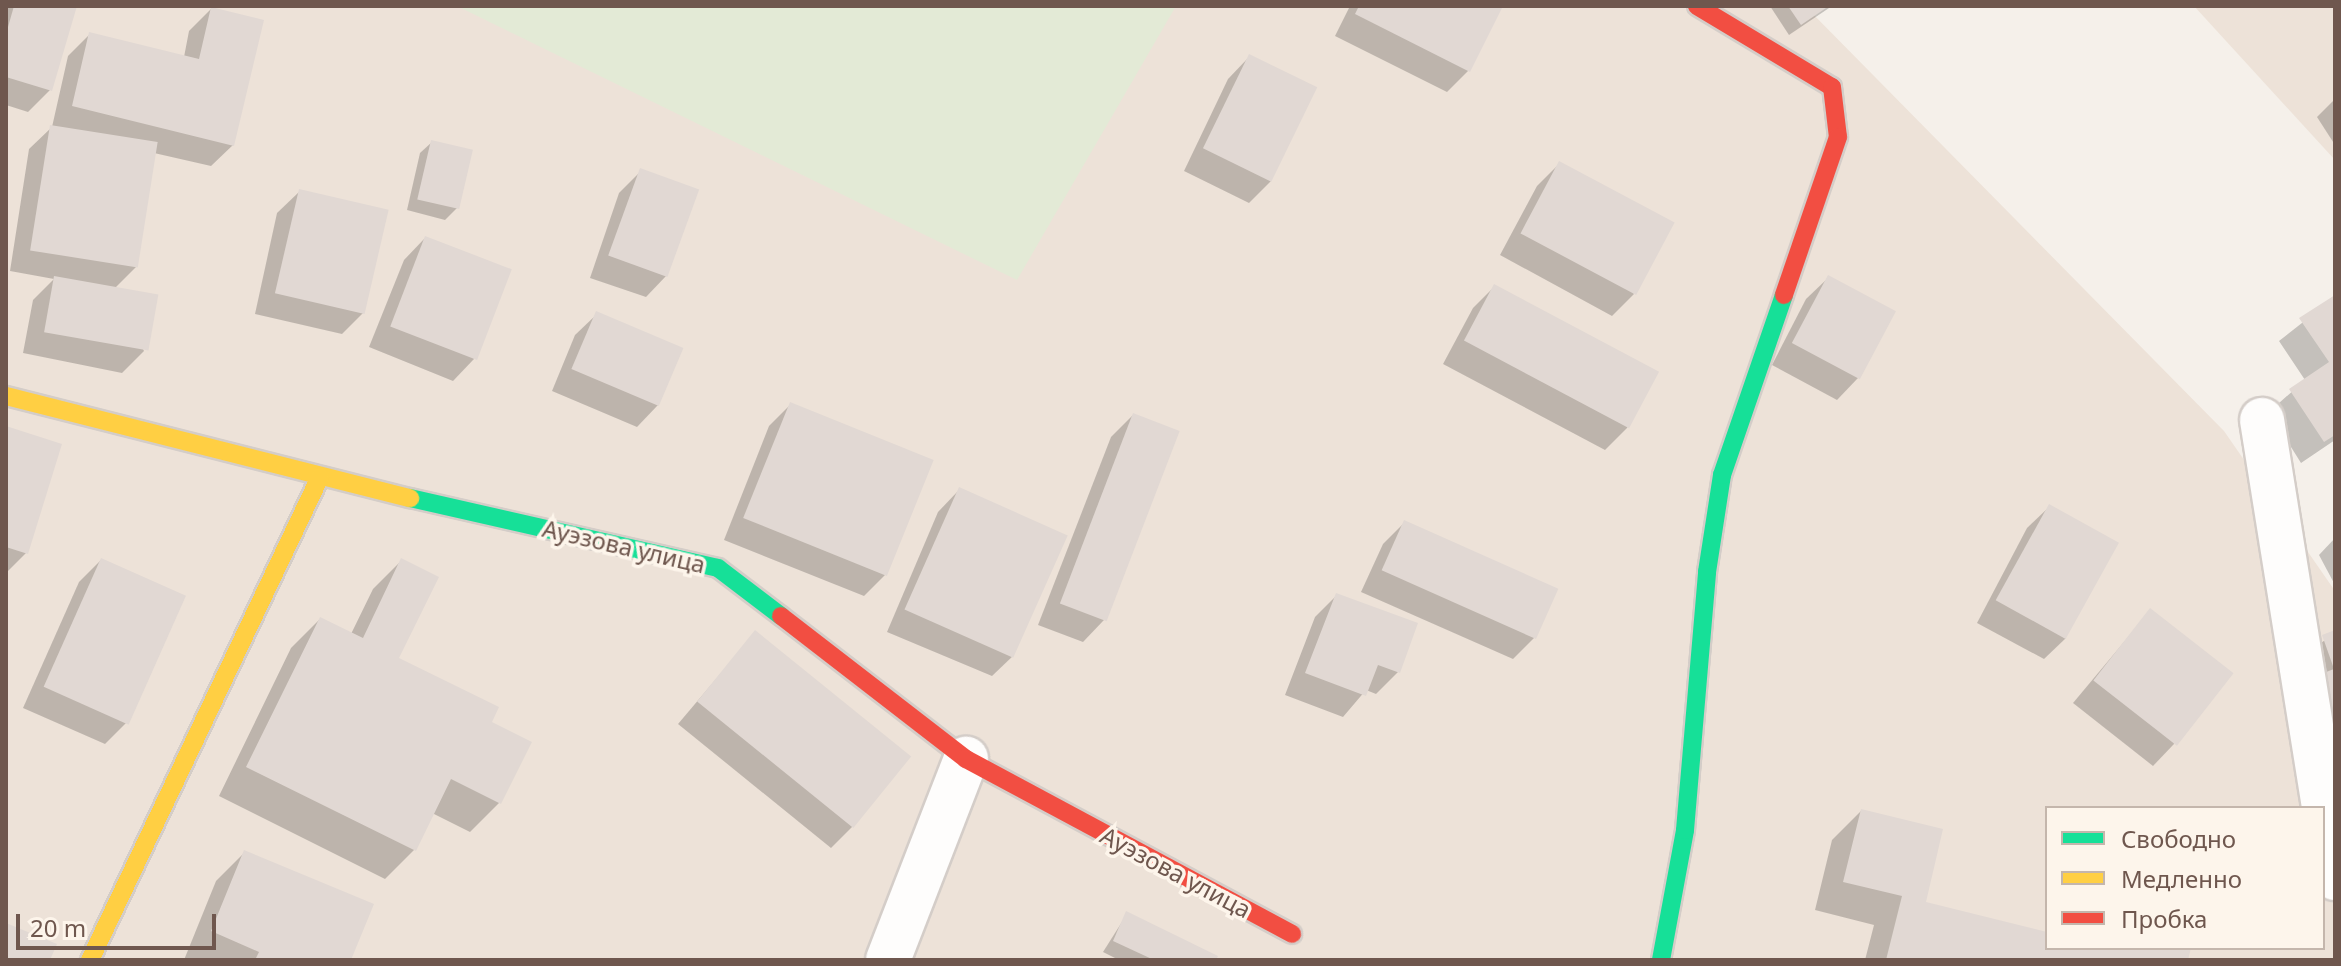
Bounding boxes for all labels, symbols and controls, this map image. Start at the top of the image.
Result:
street label: Ауэзова улица [540,513,708,579]
legend [2045,806,2325,950]
street label: Ауэзова улица [1096,820,1256,924]
text: Свободно [2121,822,2236,855]
text: Медленно [2121,862,2242,895]
scale bar [20,898,220,948]
text: Пробка [2121,902,2207,935]
text: 20 m [30,911,86,944]

